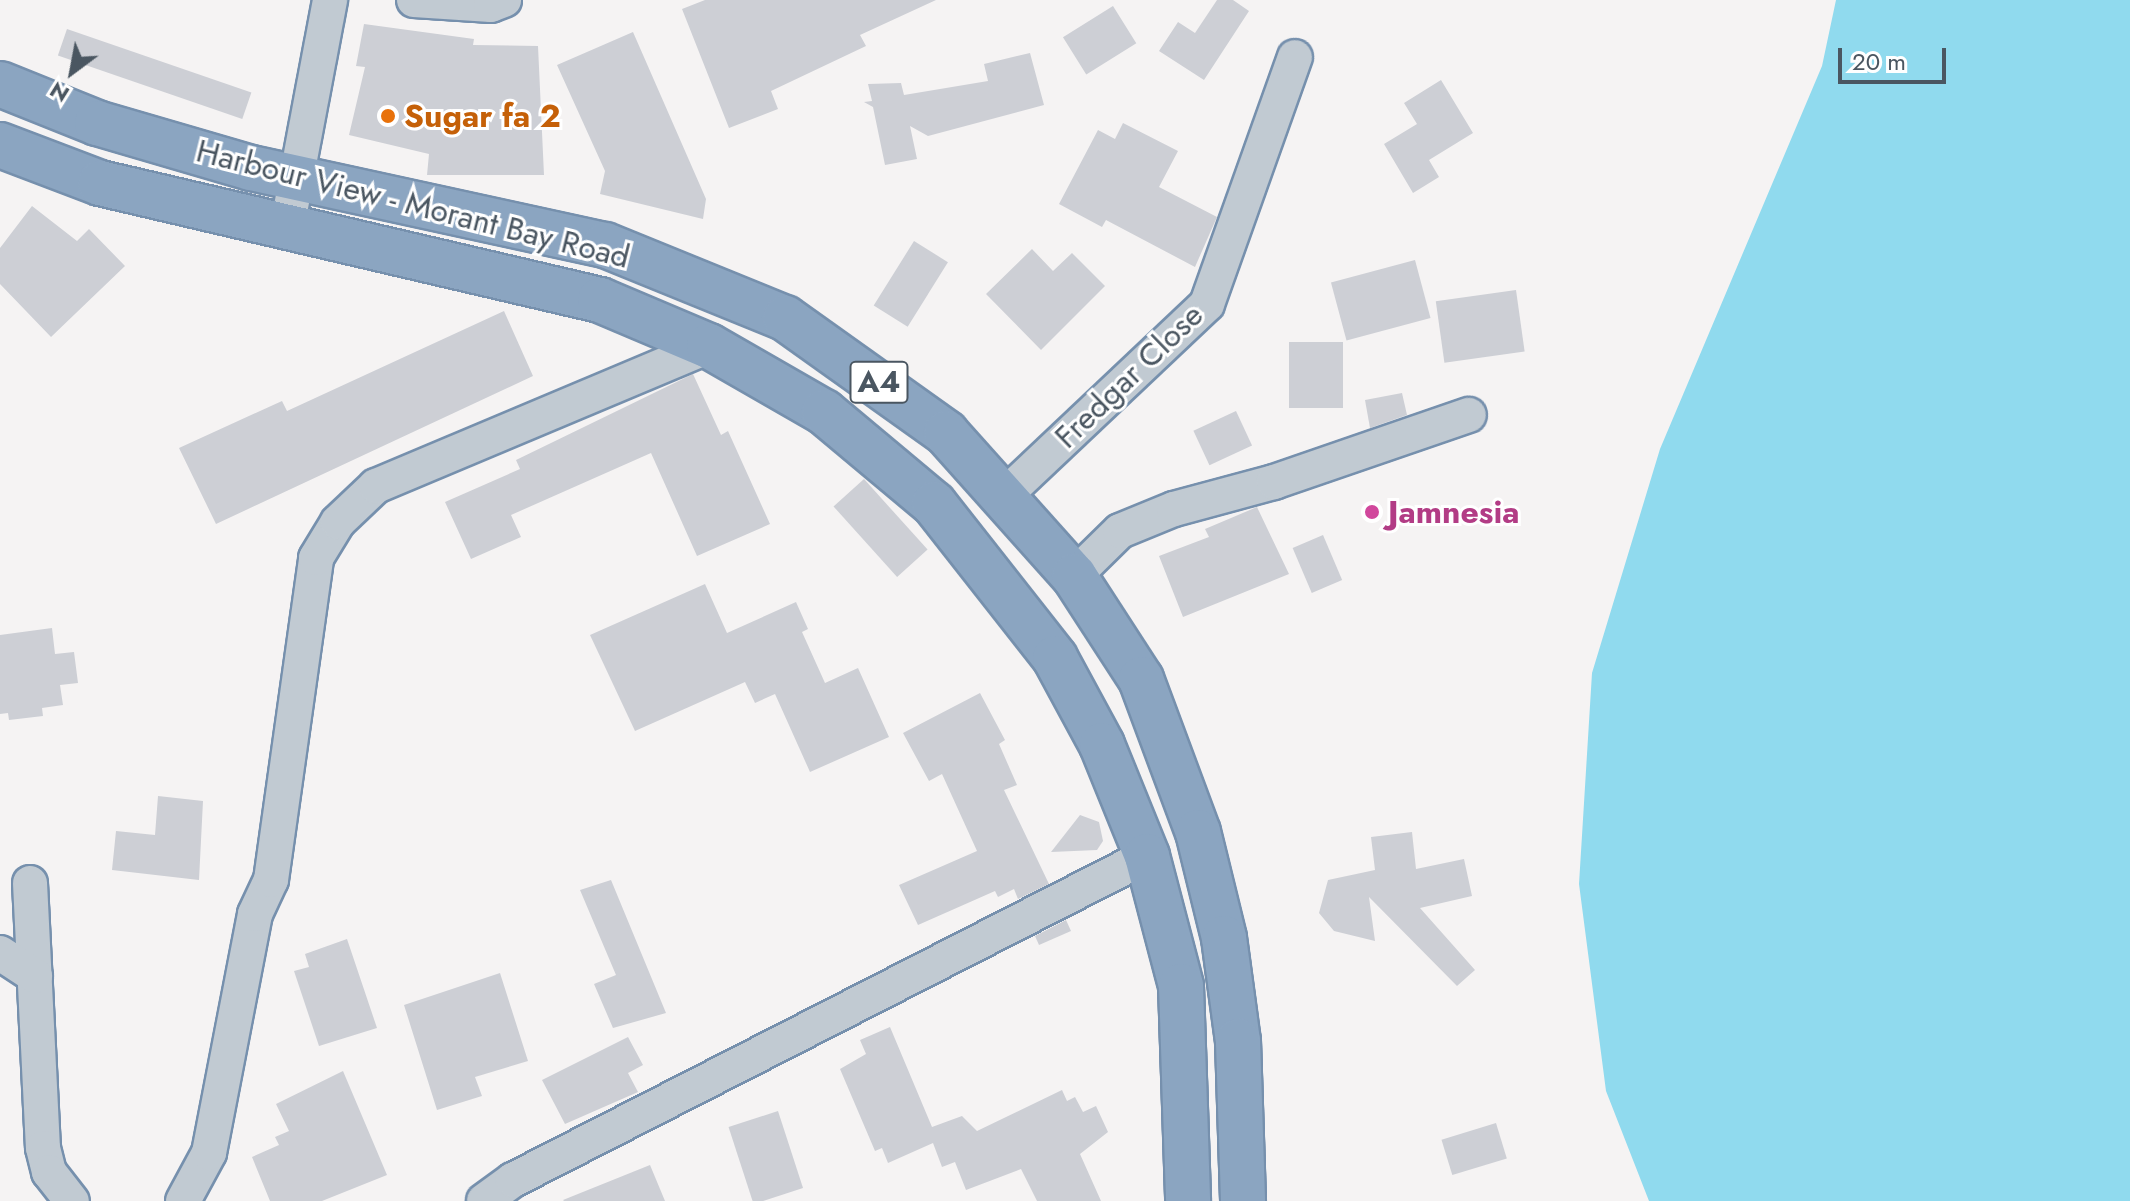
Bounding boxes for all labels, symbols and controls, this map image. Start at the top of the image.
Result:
north arrow [32,32,112,112]
scale bar [1842,32,1950,82]
text: 20 m [1852,44,1906,79]
text: N [43,74,75,111]
place label: Sugar fa 2 [404,97,561,135]
marker: Sugar fa 2 [379,107,397,125]
street label: Harbour View - Morant Bay Road [192,132,634,276]
street label: Fredgar Close [1047,296,1211,456]
road number: A4 [849,356,909,408]
place label: Jamnesia [1388,493,1519,531]
marker: Jamnesia [1363,503,1381,521]

